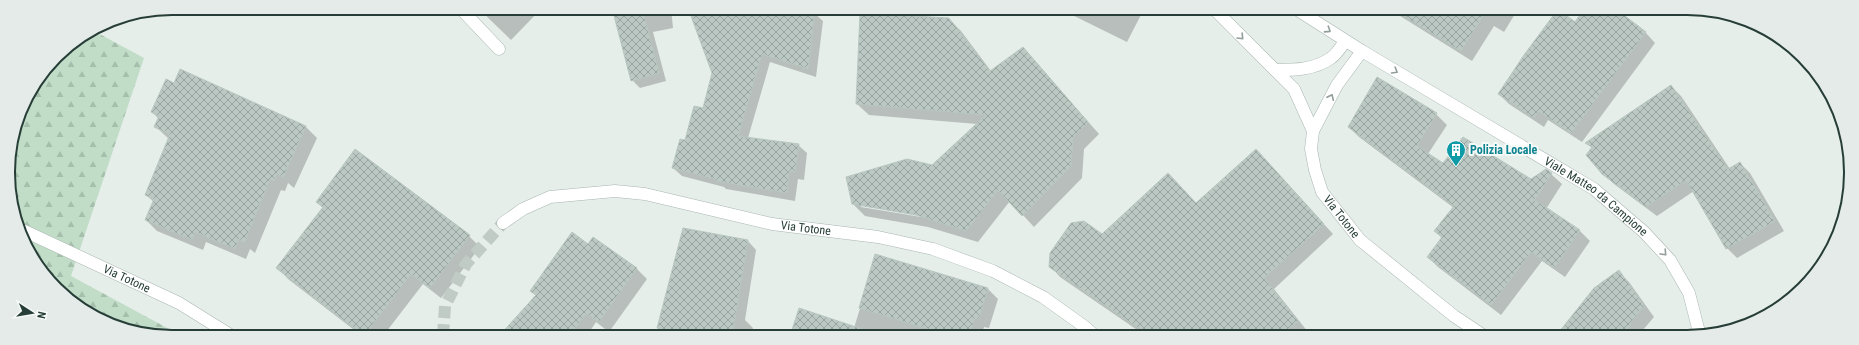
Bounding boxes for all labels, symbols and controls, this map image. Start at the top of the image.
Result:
one-way arrow [1324,25,1331,32]
one-way arrow [1236,32,1244,40]
one-way arrow [1391,66,1398,74]
one-way arrow [1326,94,1334,101]
building icon: Polizia Locale [1445,139,1467,167]
place label: Polizia Locale [1470,143,1538,157]
street label: Viale Matteo da Campione [1542,154,1651,239]
street label: Via Totone [1320,192,1363,241]
street label: Via Totone [780,218,832,238]
one-way arrow [1659,248,1666,256]
street label: Via Totone [101,262,153,296]
north arrow [12,293,52,333]
text: N [34,310,48,320]

